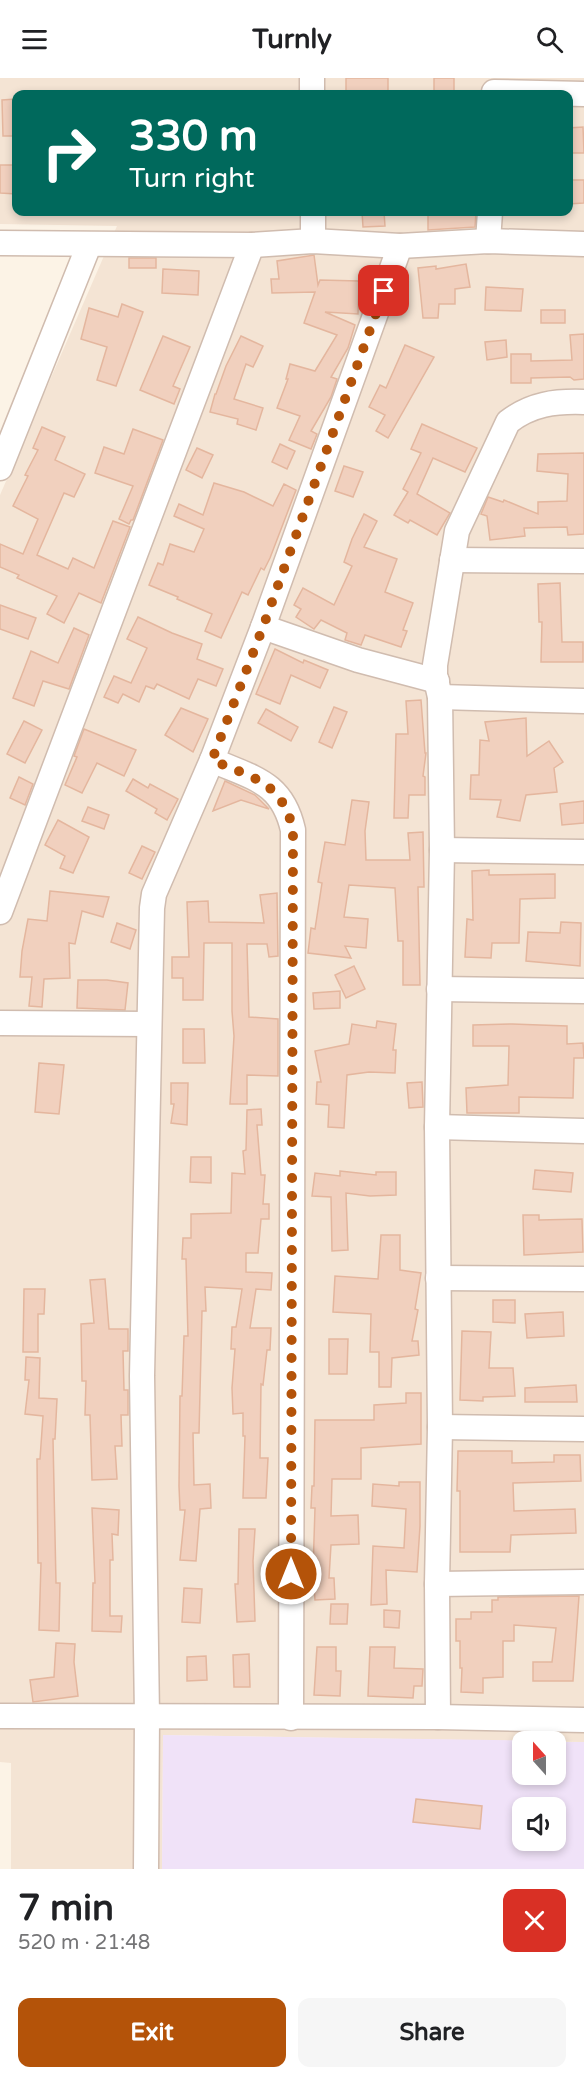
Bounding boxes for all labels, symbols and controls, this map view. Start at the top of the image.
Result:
icon: menu [18,23,51,56]
text: Turnly [252,23,332,56]
icon: search [533,23,566,56]
text: 330 m [129,111,258,162]
icon: right [30,114,108,192]
text: Turn right [129,162,255,195]
pin [358,265,409,316]
icon: arrive [367,274,400,307]
position arrow [259,1542,323,1606]
north arrow [512,1731,566,1785]
map controls [512,1731,566,1851]
button: sound [512,1797,566,1851]
text: 7 min [18,1887,114,1930]
button: close [503,1889,566,1952]
text: 520 m · 21:48 [18,1931,150,1955]
button: Exit [18,1998,286,2067]
button: Share [298,1998,566,2067]

